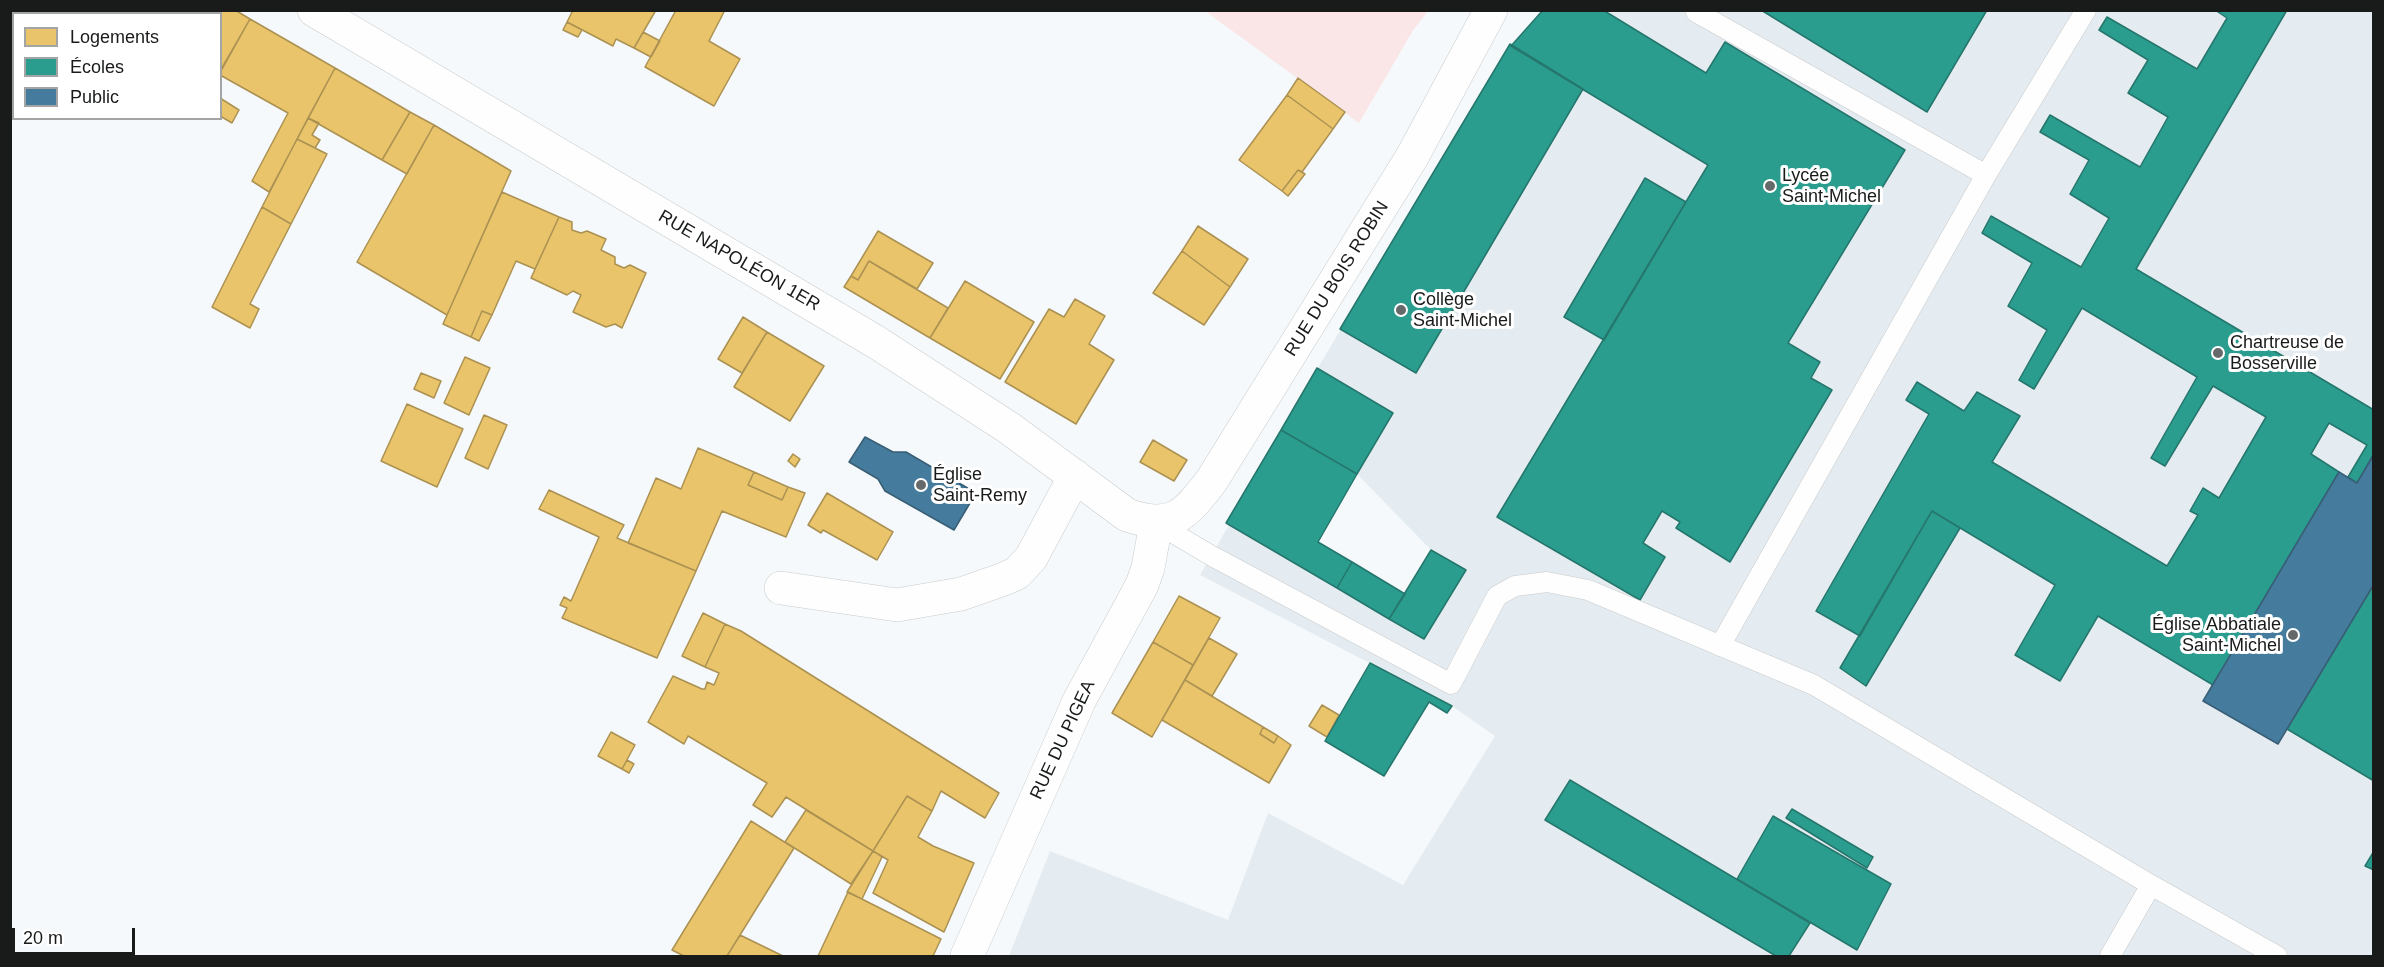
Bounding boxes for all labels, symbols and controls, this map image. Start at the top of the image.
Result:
legend [12,12,222,120]
text: Logements [70,27,159,47]
text: Écoles [70,57,124,77]
text: Public [70,87,119,107]
place label: Lycée Saint-Michel [1782,165,1881,207]
marker: Lycée Saint-Michel [1763,179,1777,193]
street label: RUE DU BOIS ROBIN [1280,197,1394,361]
street label: RUE NAPOLÉON 1ER [654,206,824,316]
place label: Collège Saint-Michel [1413,289,1512,332]
marker: Collège Saint-Michel [1394,303,1408,317]
place label: Chartreuse de Bosserville [2230,332,2344,374]
marker: Chartreuse de Bosserville [2211,346,2225,360]
place label: Église Saint-Remy [933,464,1027,506]
marker: Église Saint-Remy [914,478,928,492]
place label: Église Abbatiale Saint-Michel [2152,614,2281,656]
marker: Église Abbatiale Saint-Michel [2286,628,2300,642]
street label: RUE DU PIGEA [1026,677,1100,803]
scale bar [15,916,138,954]
text: 20 m [23,928,63,948]

